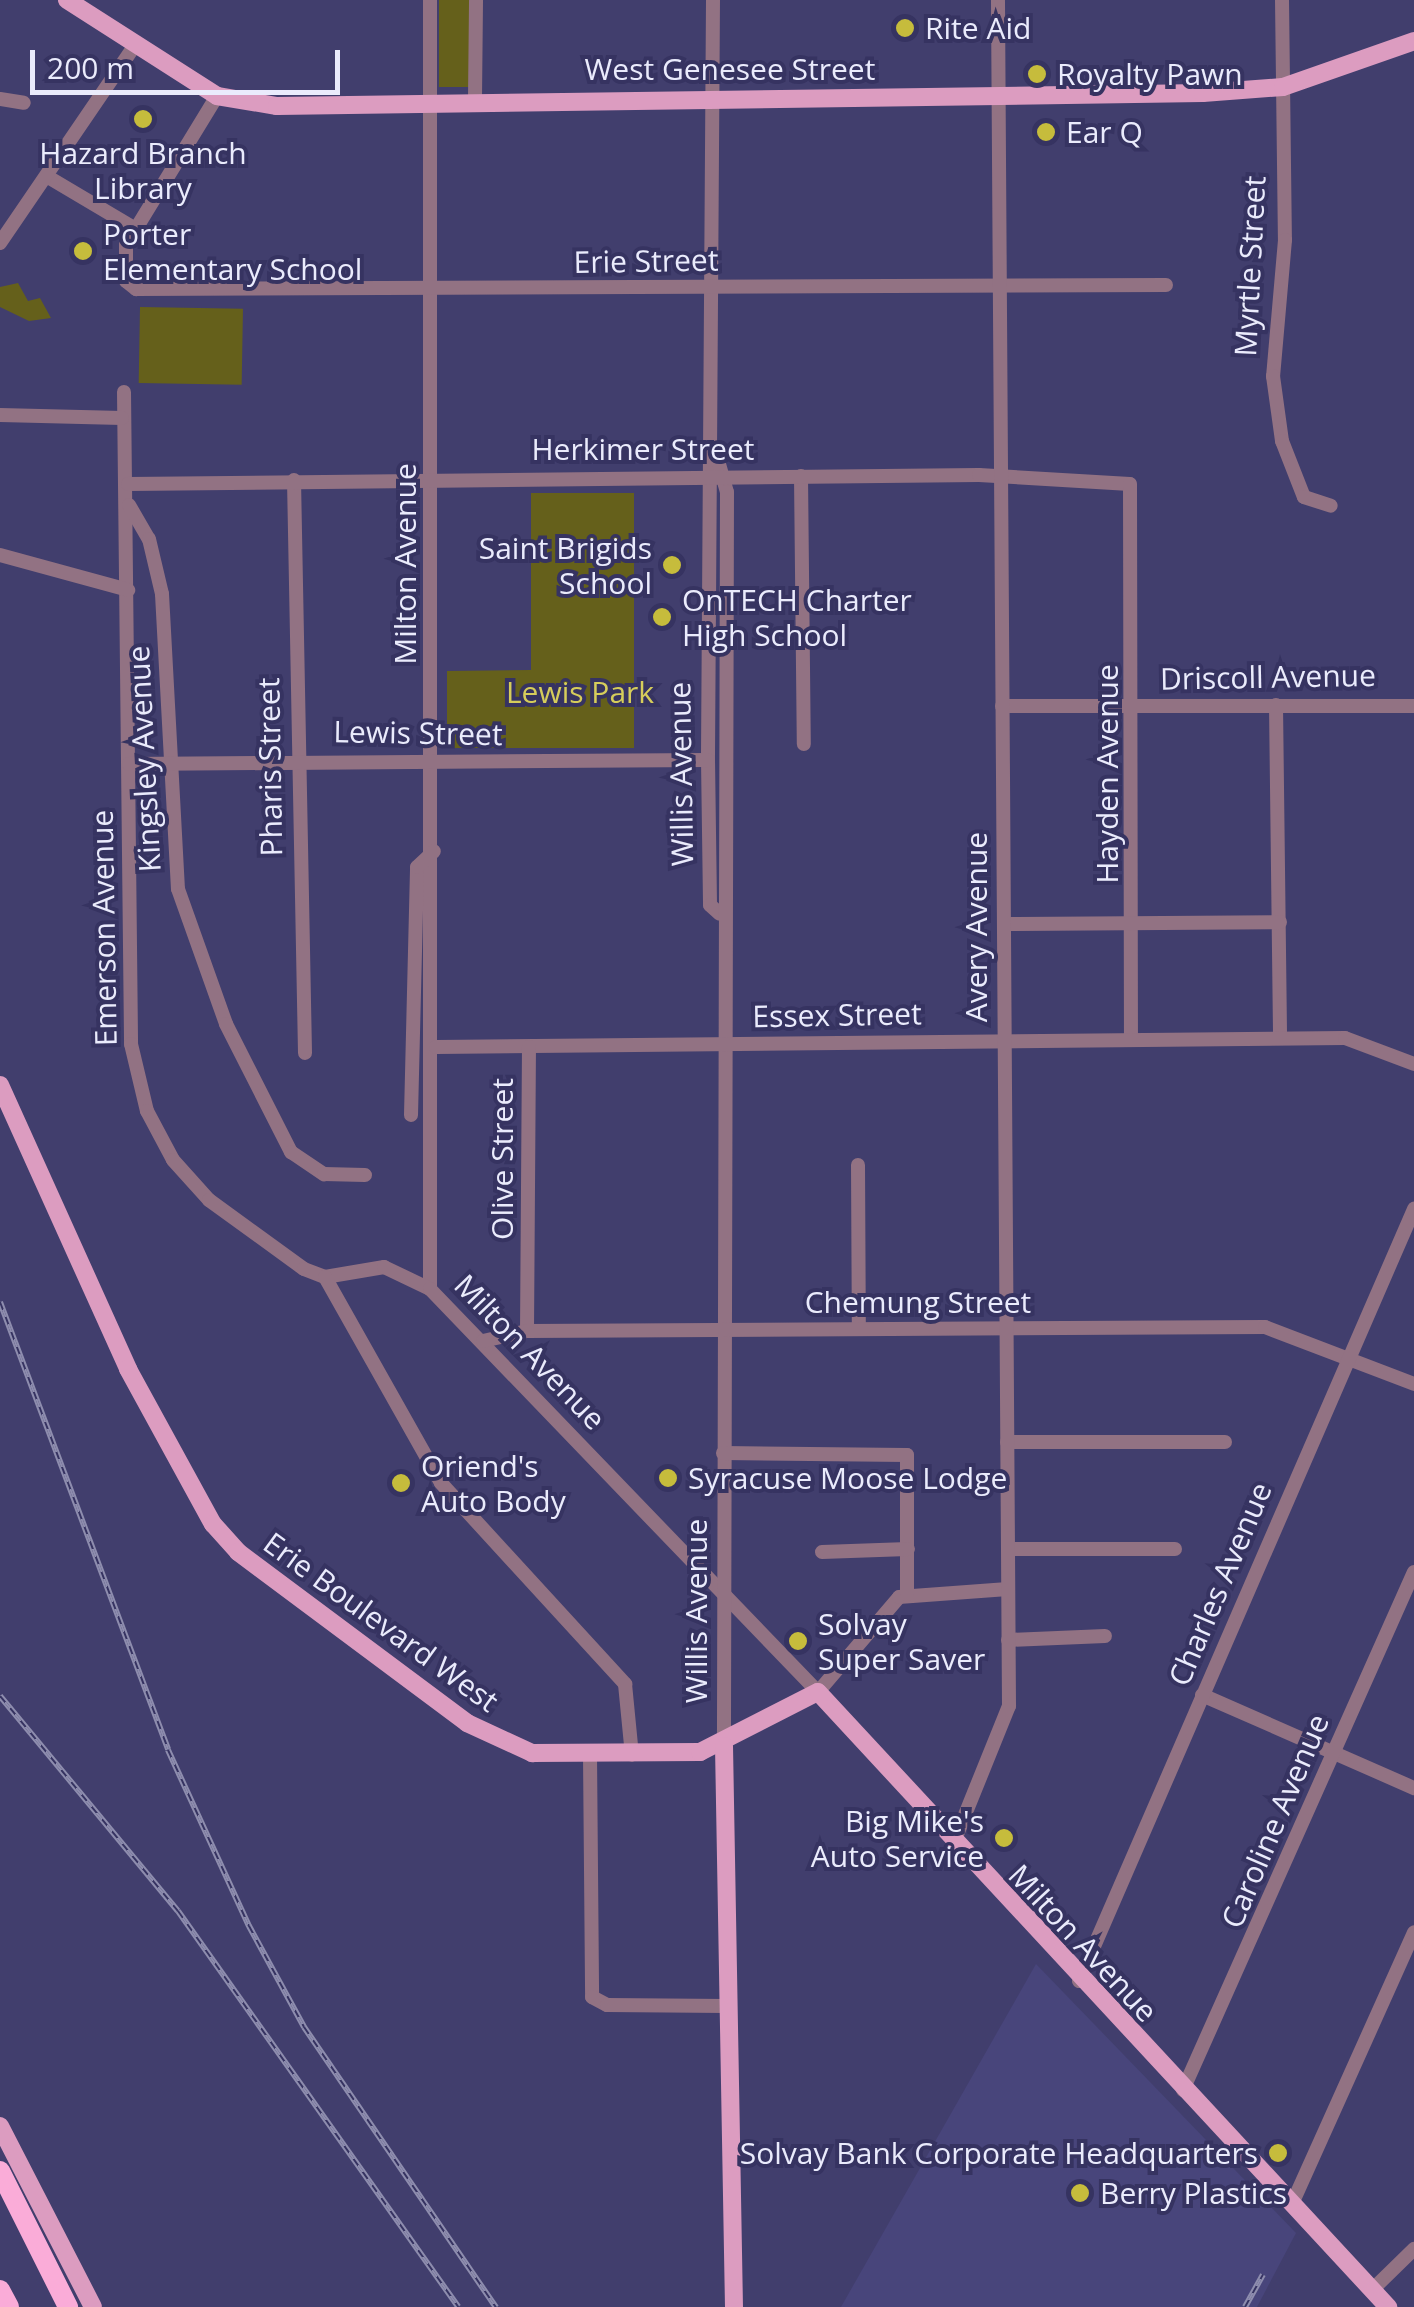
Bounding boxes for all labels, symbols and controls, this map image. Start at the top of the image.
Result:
place label: Rite Aid [925,10,1031,46]
marker: Rite Aid [894,17,916,39]
scale bar [35,30,345,92]
text: 200 m [47,47,134,88]
street label: West Genesee Street [585,51,875,87]
place label: Royalty Pawn [1057,56,1243,92]
marker: Royalty Pawn [1026,63,1048,85]
marker: Hazard Branch Library [132,108,154,130]
place label: Ear Q [1066,114,1143,150]
marker: Ear Q [1035,121,1057,143]
place label: Hazard Branch Library [39,135,247,206]
street label: Myrtle Street [1227,175,1273,357]
place label: Porter Elementary School [103,216,362,286]
marker: Porter Elementary School [72,240,94,262]
street label: Erie Street [573,242,719,280]
street label: Herkimer Street [531,431,755,467]
street label: Milton Avenue [387,463,423,665]
place label: Saint Brigids School [479,530,652,600]
marker: Saint Brigids School [661,554,683,576]
place label: OnTECH Charter High School [682,582,912,652]
marker: OnTECH Charter High School [651,606,673,628]
street label: Kingsley Avenue [120,645,168,873]
street label: Driscoll Avenue [1160,657,1376,697]
street label: Hayden Avenue [1089,664,1125,884]
park label: Lewis Park [506,674,654,710]
street label: Pharis Street [250,677,290,857]
street label: Willis Avenue [661,681,701,867]
street label: Lewis Street [333,714,503,752]
street label: Emerson Avenue [84,809,124,1047]
street label: Avery Avenue [958,832,994,1022]
street label: Essex Street [752,996,922,1034]
street label: Olive Street [484,1078,520,1240]
street label: Milton Avenue [447,1267,613,1437]
street label: Chemung Street [805,1284,1031,1320]
place label: Oriend's Auto Body [421,1448,566,1518]
place label: Syracuse Moose Lodge [688,1460,1007,1496]
marker: Syracuse Moose Lodge [657,1467,679,1489]
marker: Oriend's Auto Body [390,1472,412,1494]
street label: Charles Avenue [1161,1477,1279,1691]
street label: Willis Avenue [678,1519,714,1703]
street label: Erie Boulevard West [257,1525,505,1719]
place label: Solvay Super Saver [818,1606,985,1676]
marker: Solvay Super Saver [787,1630,809,1652]
street label: Caroline Avenue [1214,1709,1336,1933]
place label: Big Mike's Auto Service [811,1803,984,1874]
marker: Big Mike's Auto Service [993,1827,1015,1849]
street label: Milton Avenue [1001,1857,1165,2029]
place label: Solvay Bank Corporate Headquarters [740,2135,1258,2171]
marker: Solvay Bank Corporate Headquarters [1267,2142,1289,2164]
place label: Berry Plastics [1100,2175,1287,2211]
marker: Berry Plastics [1069,2182,1091,2204]

